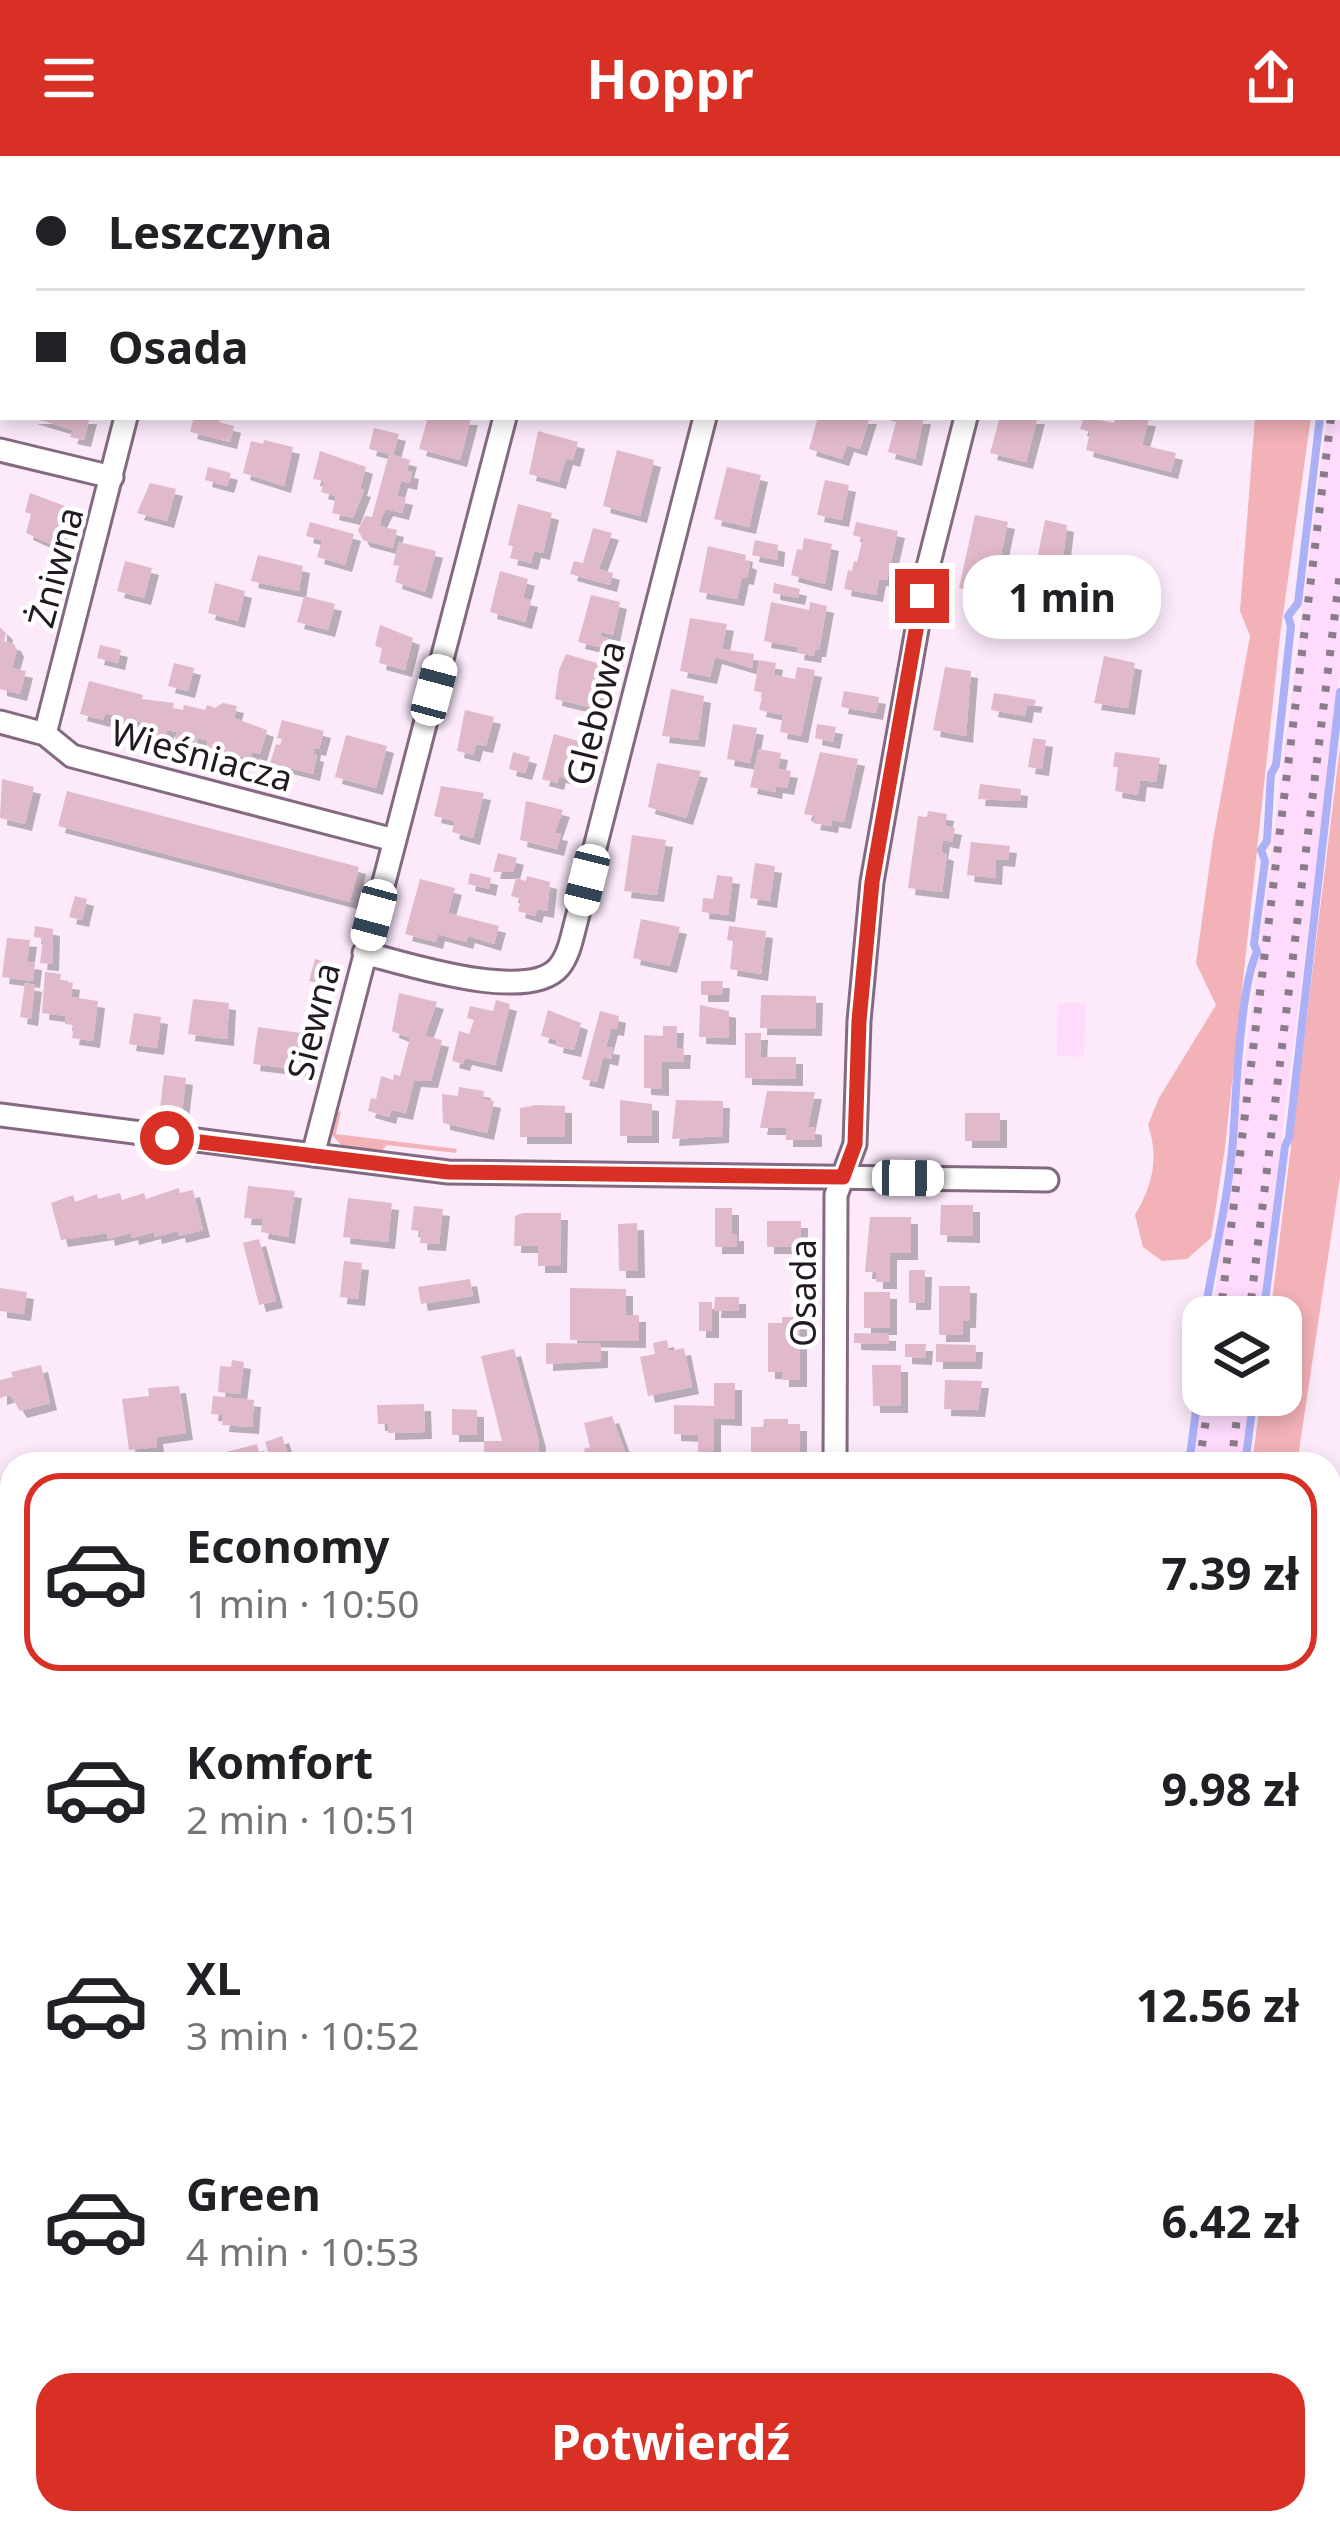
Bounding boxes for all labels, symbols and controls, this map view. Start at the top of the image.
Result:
text: Hoppr [586,41,754,115]
icon: menu [36,45,102,111]
icon: share [1238,45,1304,111]
text: Leszczyna [108,201,332,262]
text: Osada [108,316,249,377]
street label: Żniwna [15,501,95,633]
callout: 1 min [964,554,1162,638]
route end [895,569,949,623]
text: 1 min [1008,570,1116,623]
street label: Glebowa [553,636,637,790]
car [407,651,461,729]
street label: Wieśniacza [106,707,298,803]
car [561,841,613,919]
car [347,876,401,954]
street label: Siewna [275,957,351,1085]
route start [140,1111,194,1165]
car [872,1159,944,1197]
street label: Osada [778,1239,827,1347]
map controls [1182,1296,1302,1416]
button: layers [1182,1296,1302,1416]
text: Economy [186,1515,390,1576]
icon: car [42,1518,150,1626]
text: 7.39 zł [1162,1542,1299,1603]
text: 1 min · 10:50 [186,1576,420,1629]
text: Komfort [186,1731,373,1792]
icon: car [42,1734,150,1842]
text: 9.98 zł [1162,1758,1299,1819]
text: 2 min · 10:51 [186,1792,420,1845]
text: XL [186,1947,241,2008]
icon: car [42,1950,150,2058]
text: 12.56 zł [1136,1974,1299,2035]
text: 3 min · 10:52 [186,2008,420,2061]
text: Green [186,2163,321,2224]
icon: car [42,2166,150,2274]
text: 6.42 zł [1162,2190,1299,2251]
text: 4 min · 10:53 [186,2224,420,2277]
button: Potwierdź [36,2373,1305,2511]

